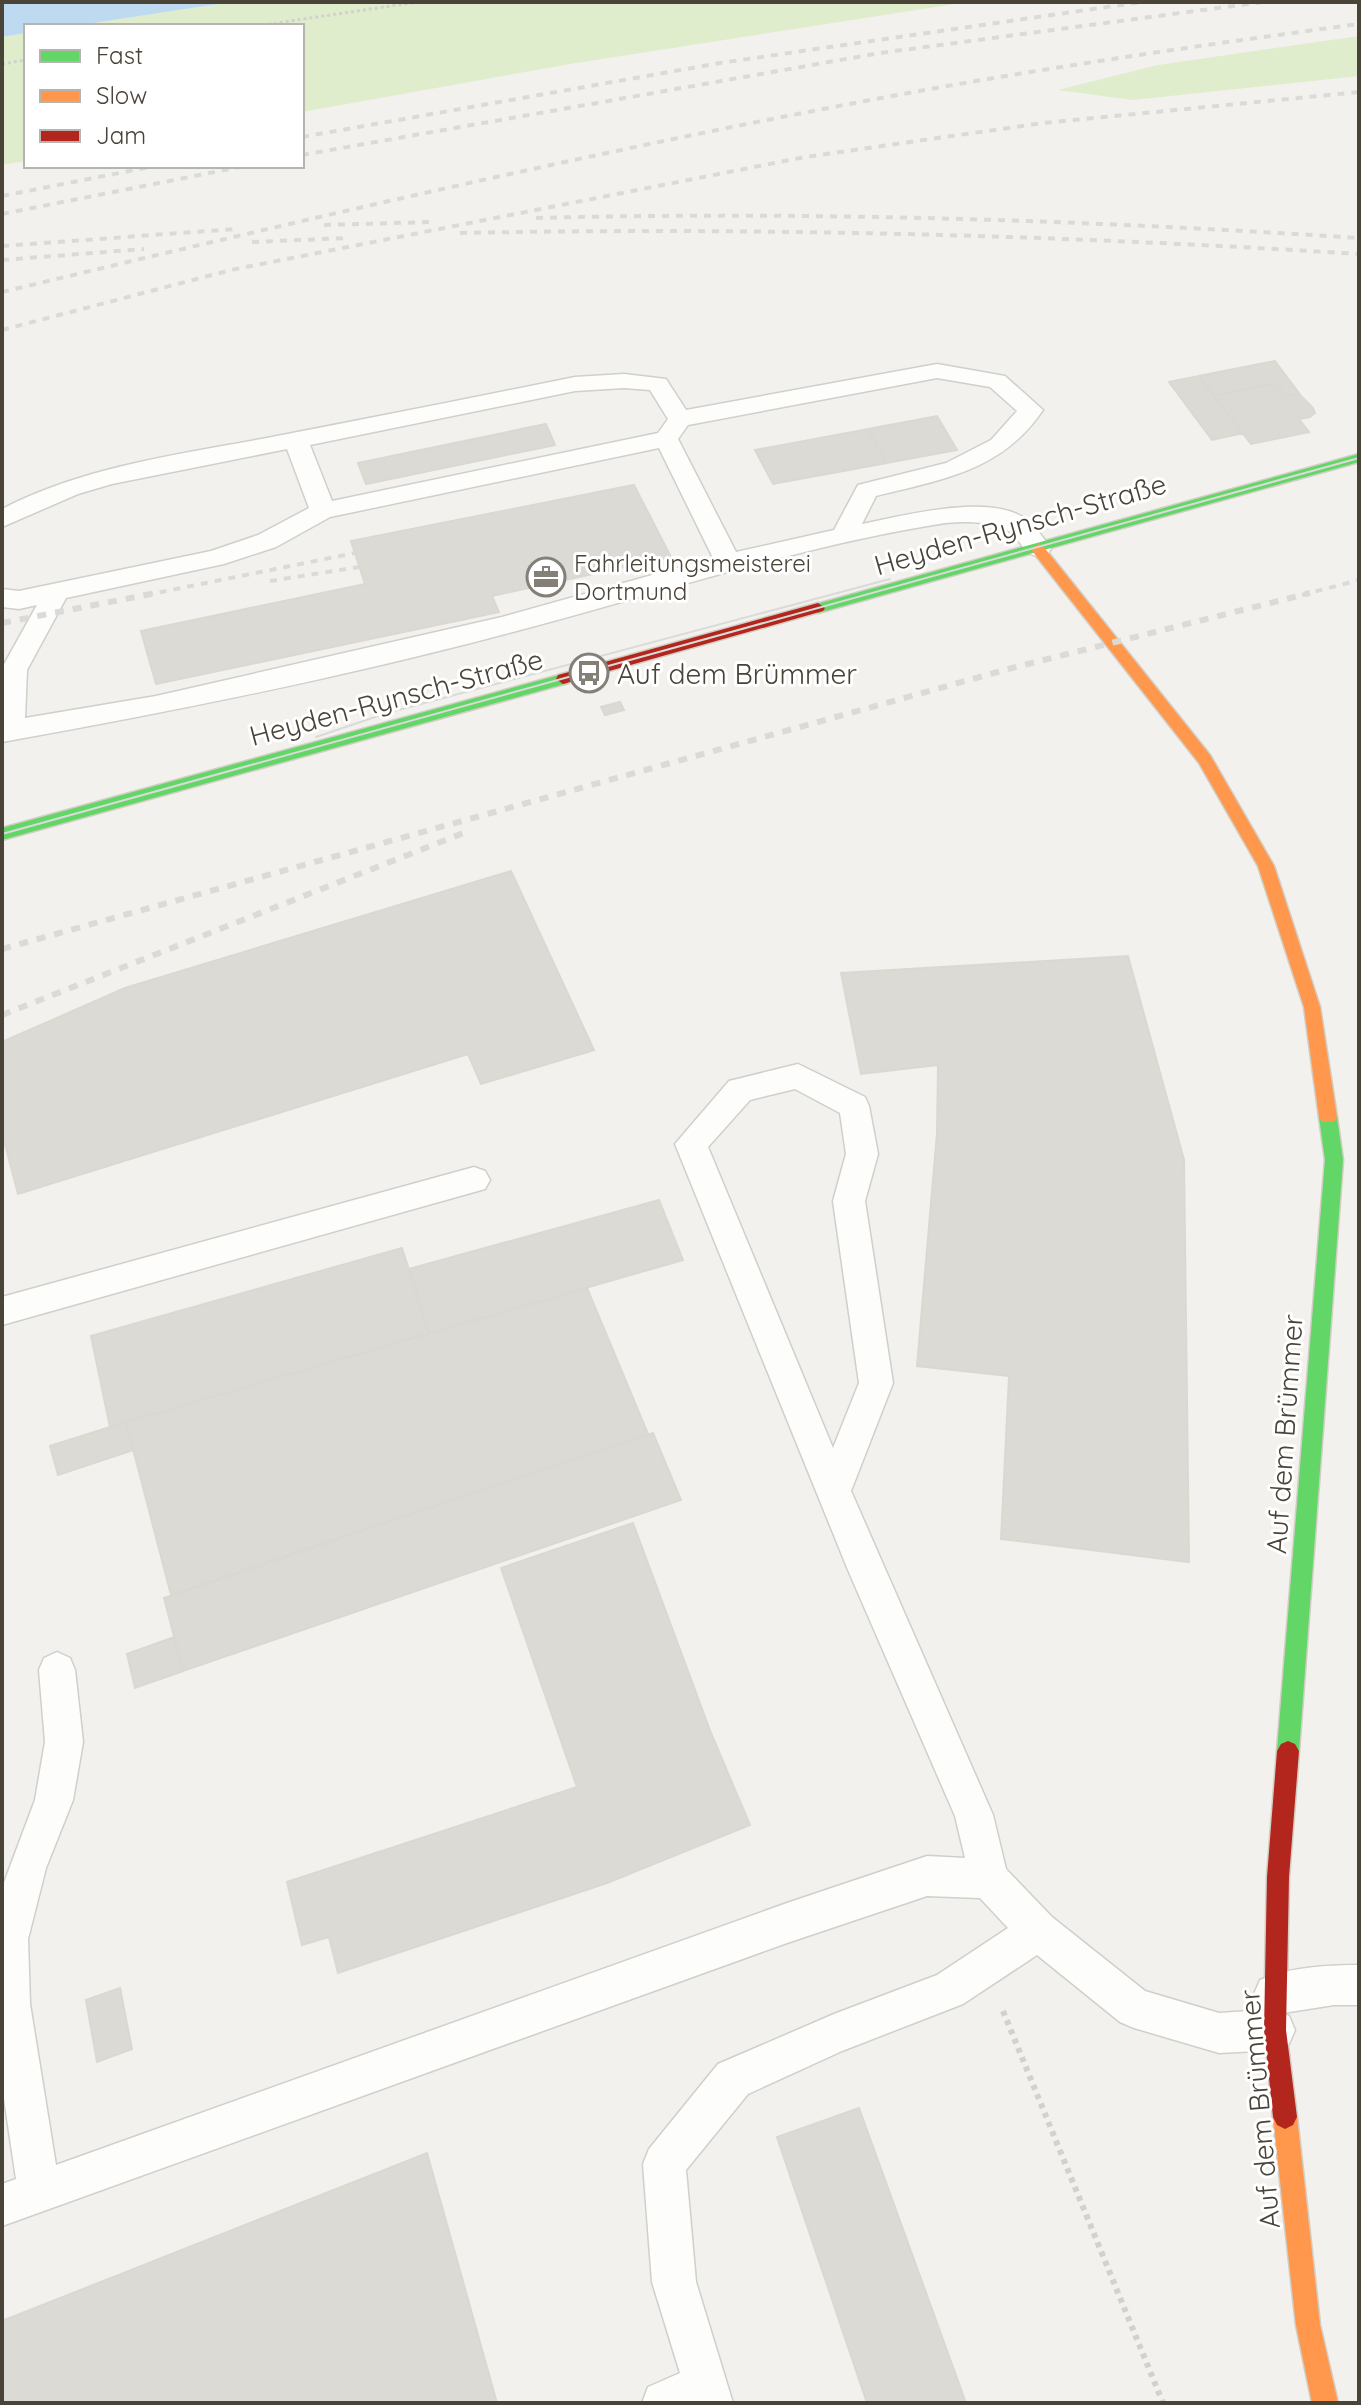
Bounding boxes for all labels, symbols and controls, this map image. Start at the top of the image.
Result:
legend [24,24,304,168]
text: Fast [96,40,143,70]
text: Slow [96,80,147,110]
text: Jam [96,120,146,150]
street label: Heyden-Rynsch-Straße [870,466,1170,582]
place label: Fahrleitungsmeisterei Dortmund [574,548,811,606]
office icon: Fahrleitungsmeisterei Dortmund [525,556,567,598]
street label: Heyden-Rynsch-Straße [246,641,546,753]
bus stop icon: Auf dem Brümmer [568,652,610,694]
place label: Auf dem Brümmer [617,656,857,691]
street label: Auf dem Brümmer [1258,1313,1310,1555]
street label: Auf dem Brümmer [1231,1988,1287,2230]

